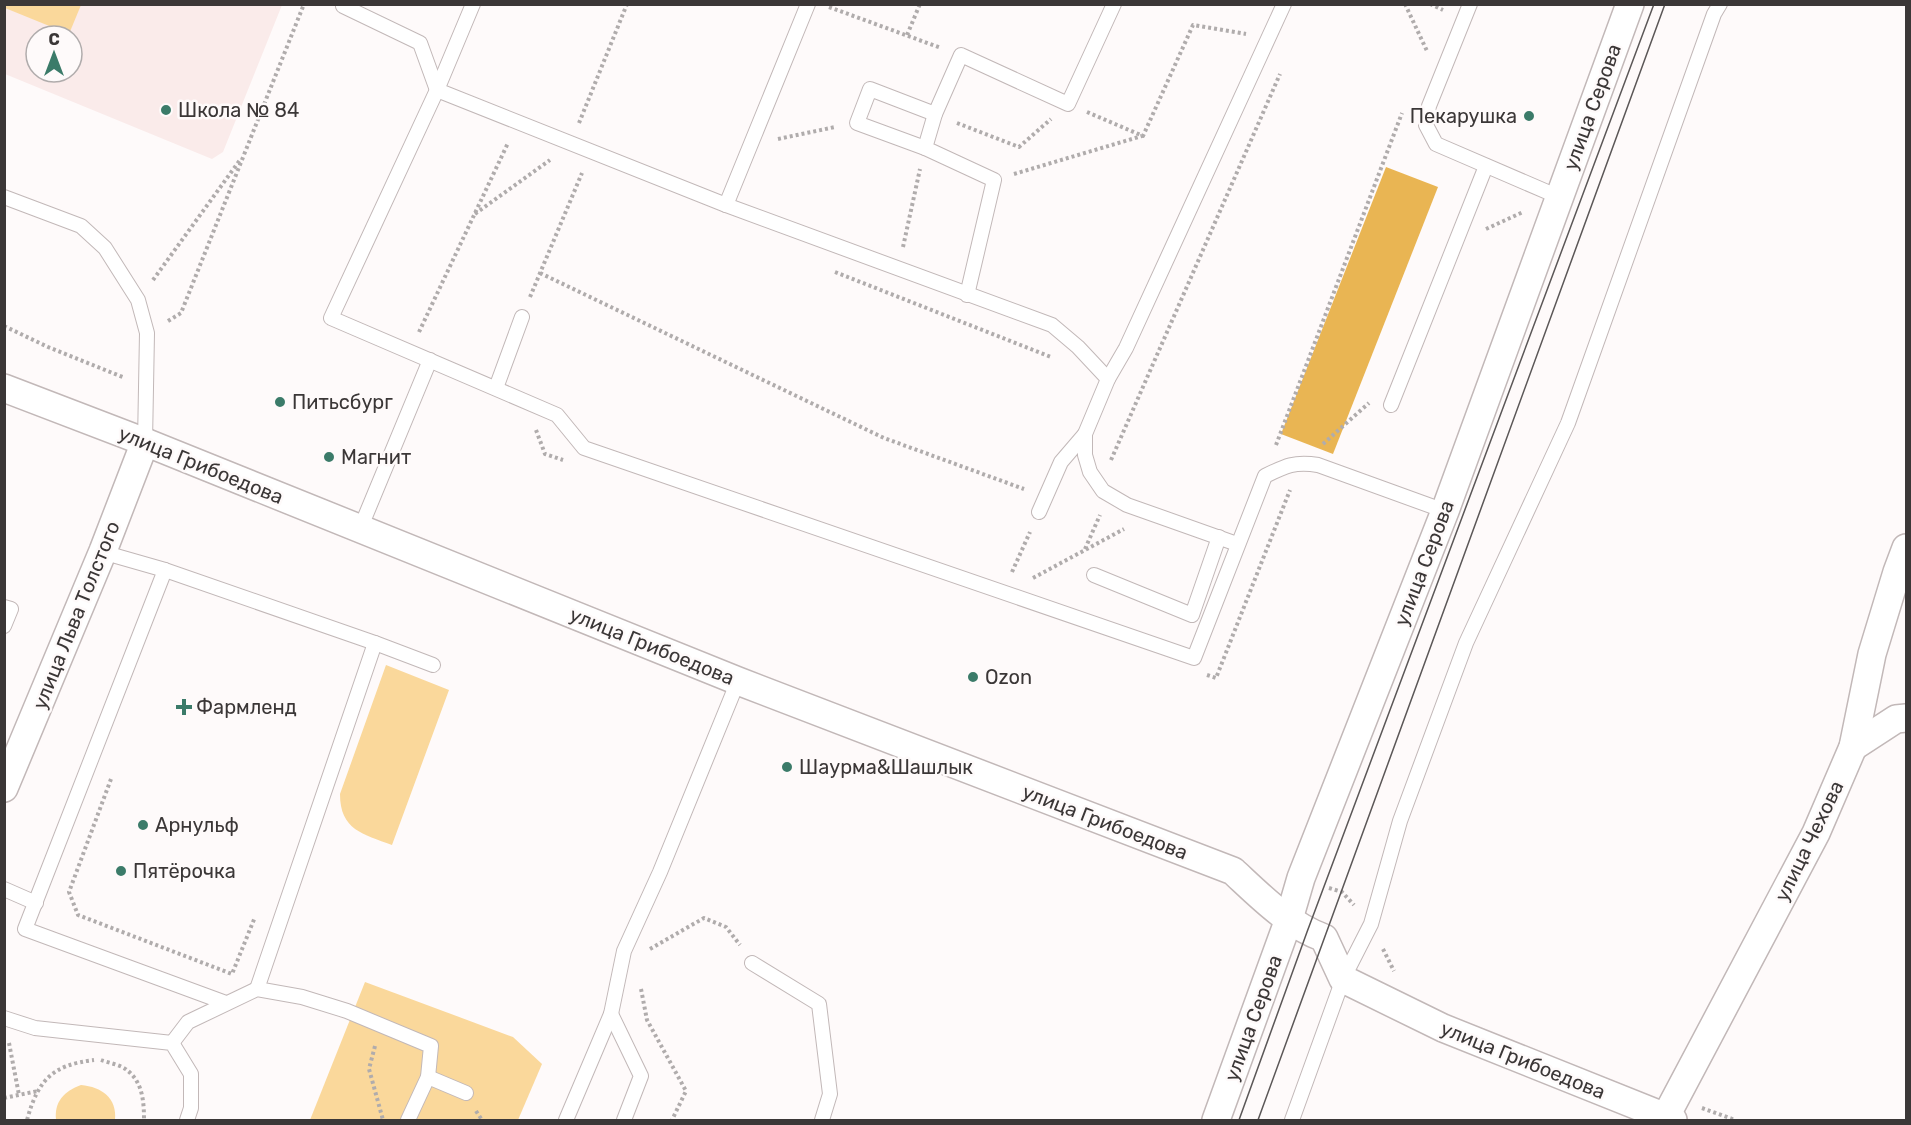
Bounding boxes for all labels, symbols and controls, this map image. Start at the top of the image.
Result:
north arrow [24,24,84,84]
text: С [48,30,60,49]
street label: улица Серова [1558,41,1626,173]
place label: Школа № 84 [178,98,299,122]
marker: Школа № 84 [159,103,173,117]
place label: Пекарушка [1410,104,1517,128]
marker: Пекарушка [1522,109,1536,123]
place label: Питьсбург [292,390,393,414]
marker: Питьсбург [273,395,287,409]
street label: улица Грибоедова [115,421,287,509]
place label: Магнит [341,445,411,469]
marker: Магнит [322,450,336,464]
street label: улица Серова [1389,497,1459,629]
street label: улица Льва Толстого [27,517,125,713]
street label: улица Грибоедова [566,602,738,690]
place label: Ozon [985,665,1032,689]
marker: Ozon [966,670,980,684]
place label: Фармленд [196,695,297,719]
marker: Фармленд [177,700,191,714]
place label: Шаурма&Шашлык [799,755,973,779]
marker: Шаурма&Шашлык [780,760,794,774]
street label: улица Чехова [1769,777,1849,905]
street label: улица Грибоедова [1019,779,1191,865]
place label: Арнульф [155,813,239,837]
marker: Арнульф [136,818,150,832]
place label: Пятёрочка [133,859,236,883]
marker: Пятёрочка [114,864,128,878]
street label: улица Серова [1219,952,1287,1084]
street label: улица Грибоедова [1437,1016,1609,1104]

